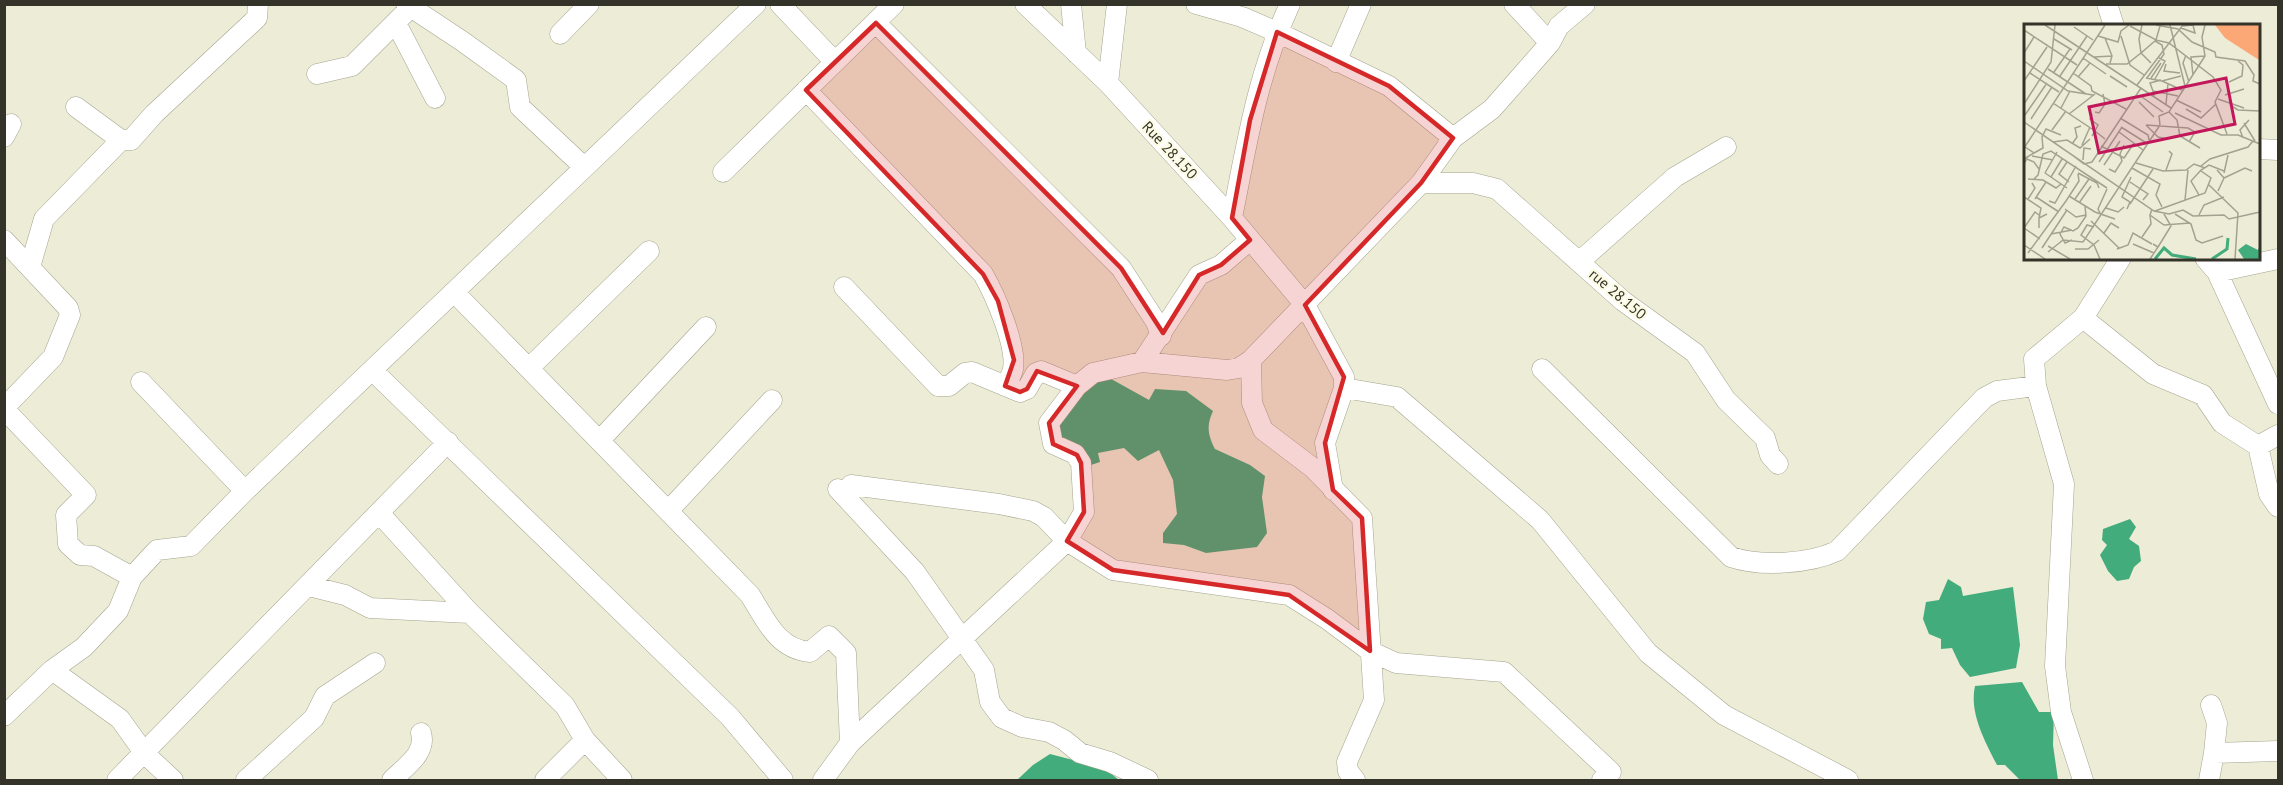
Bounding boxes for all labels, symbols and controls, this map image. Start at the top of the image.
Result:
inset map [2024,24,2259,260]
street label: Rue 28.150 [1138,117,1202,183]
street label: rue 28.150 [1586,265,1650,323]

